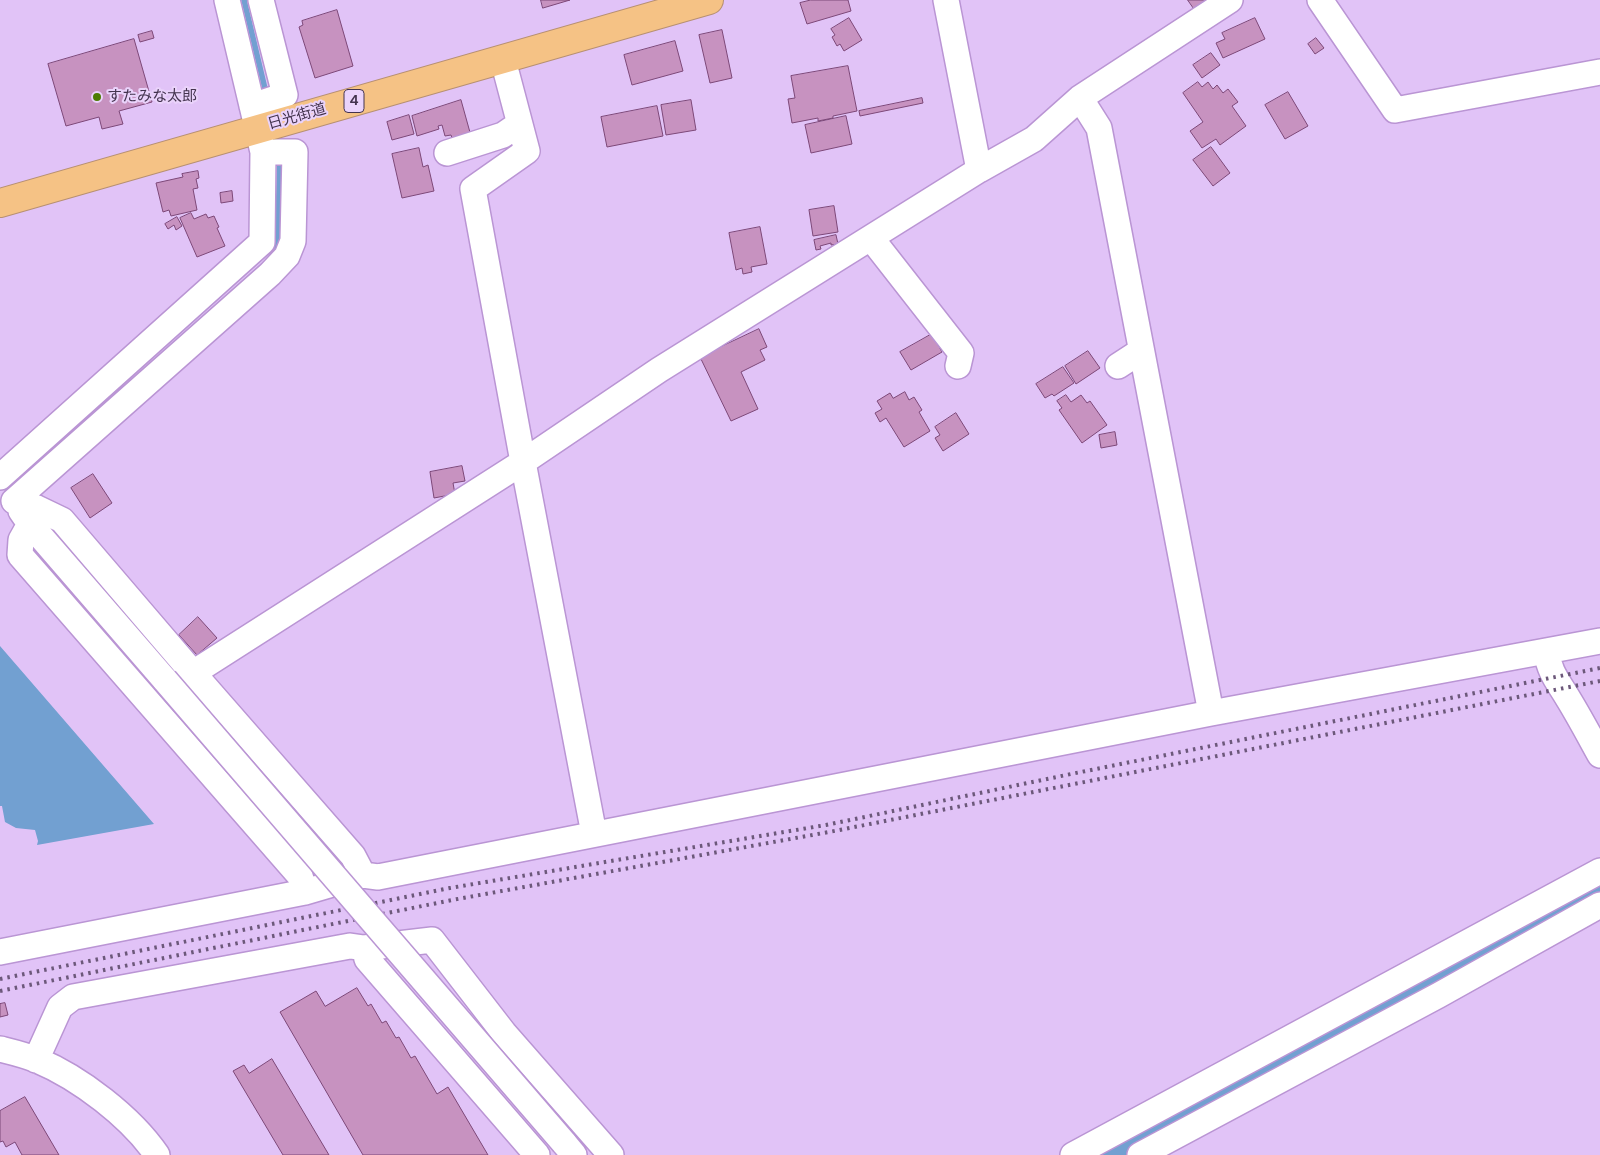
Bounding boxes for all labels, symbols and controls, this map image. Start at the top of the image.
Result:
place label: すたみな太郎 [107,88,197,106]
road number: 4 [344,90,364,112]
marker: すたみな太郎 [91,91,103,103]
street label: 日光街道 [266,100,328,134]

